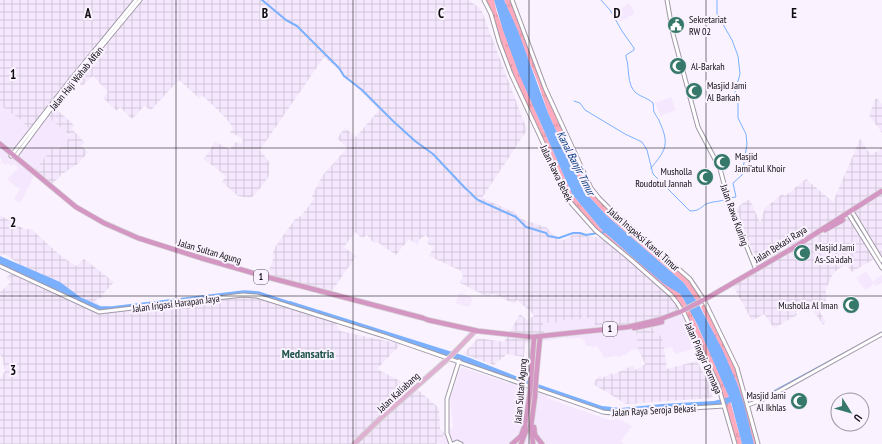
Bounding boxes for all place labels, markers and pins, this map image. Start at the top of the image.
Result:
place label: Sekretariat RW 02 [689,13,727,38]
public building icon: Sekretariat RW 02 [666,15,686,35]
mosque icon: Al-Barkah [668,56,688,76]
place label: Al-Barkah [691,60,725,73]
place label: Masjid Jami Al Barkah [707,79,747,104]
mosque icon: Masjid Jami Al Barkah [684,81,704,101]
place label: Masjid Jami'atul Khoir [734,150,786,175]
mosque icon: Masjid Jami'atul Khoir [712,152,732,172]
place label: Musholla Roudotul Jannah [635,165,692,190]
mosque icon: Musholla Roudotul Jannah [695,167,715,187]
place label: Masjid Jami As-Sa'adah [815,241,855,266]
mosque icon: Masjid Jami As-Sa'adah [792,243,812,263]
mosque icon: Musholla Al Iman [841,295,861,315]
place label: Musholla Al Iman [778,299,838,312]
place label: Masjid Jami Al Ikhlas [746,389,787,414]
mosque icon: Masjid Jami Al Ikhlas [789,391,809,411]

